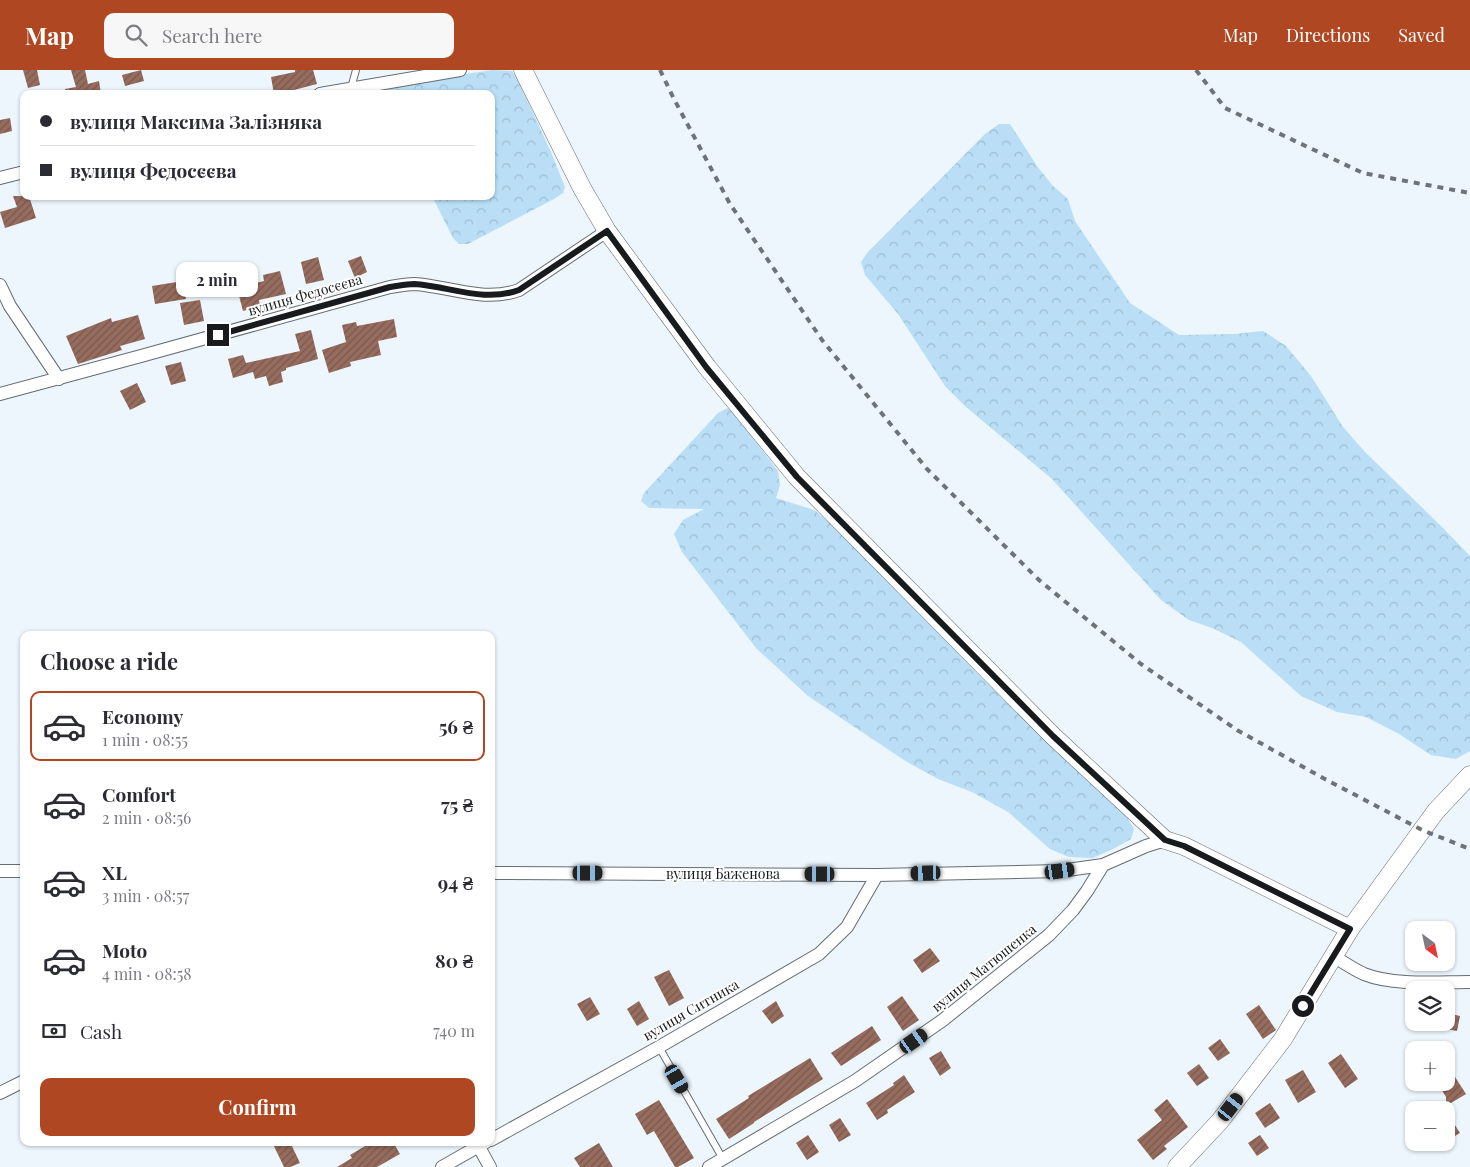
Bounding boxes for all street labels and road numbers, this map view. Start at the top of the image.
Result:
street label: вулиця Федосєєва [246,269,364,320]
street label: вулиця Баженова [666,864,780,883]
street label: вулиця Матюшенка [927,919,1040,1016]
street label: вулиця Ситника [639,974,742,1045]

